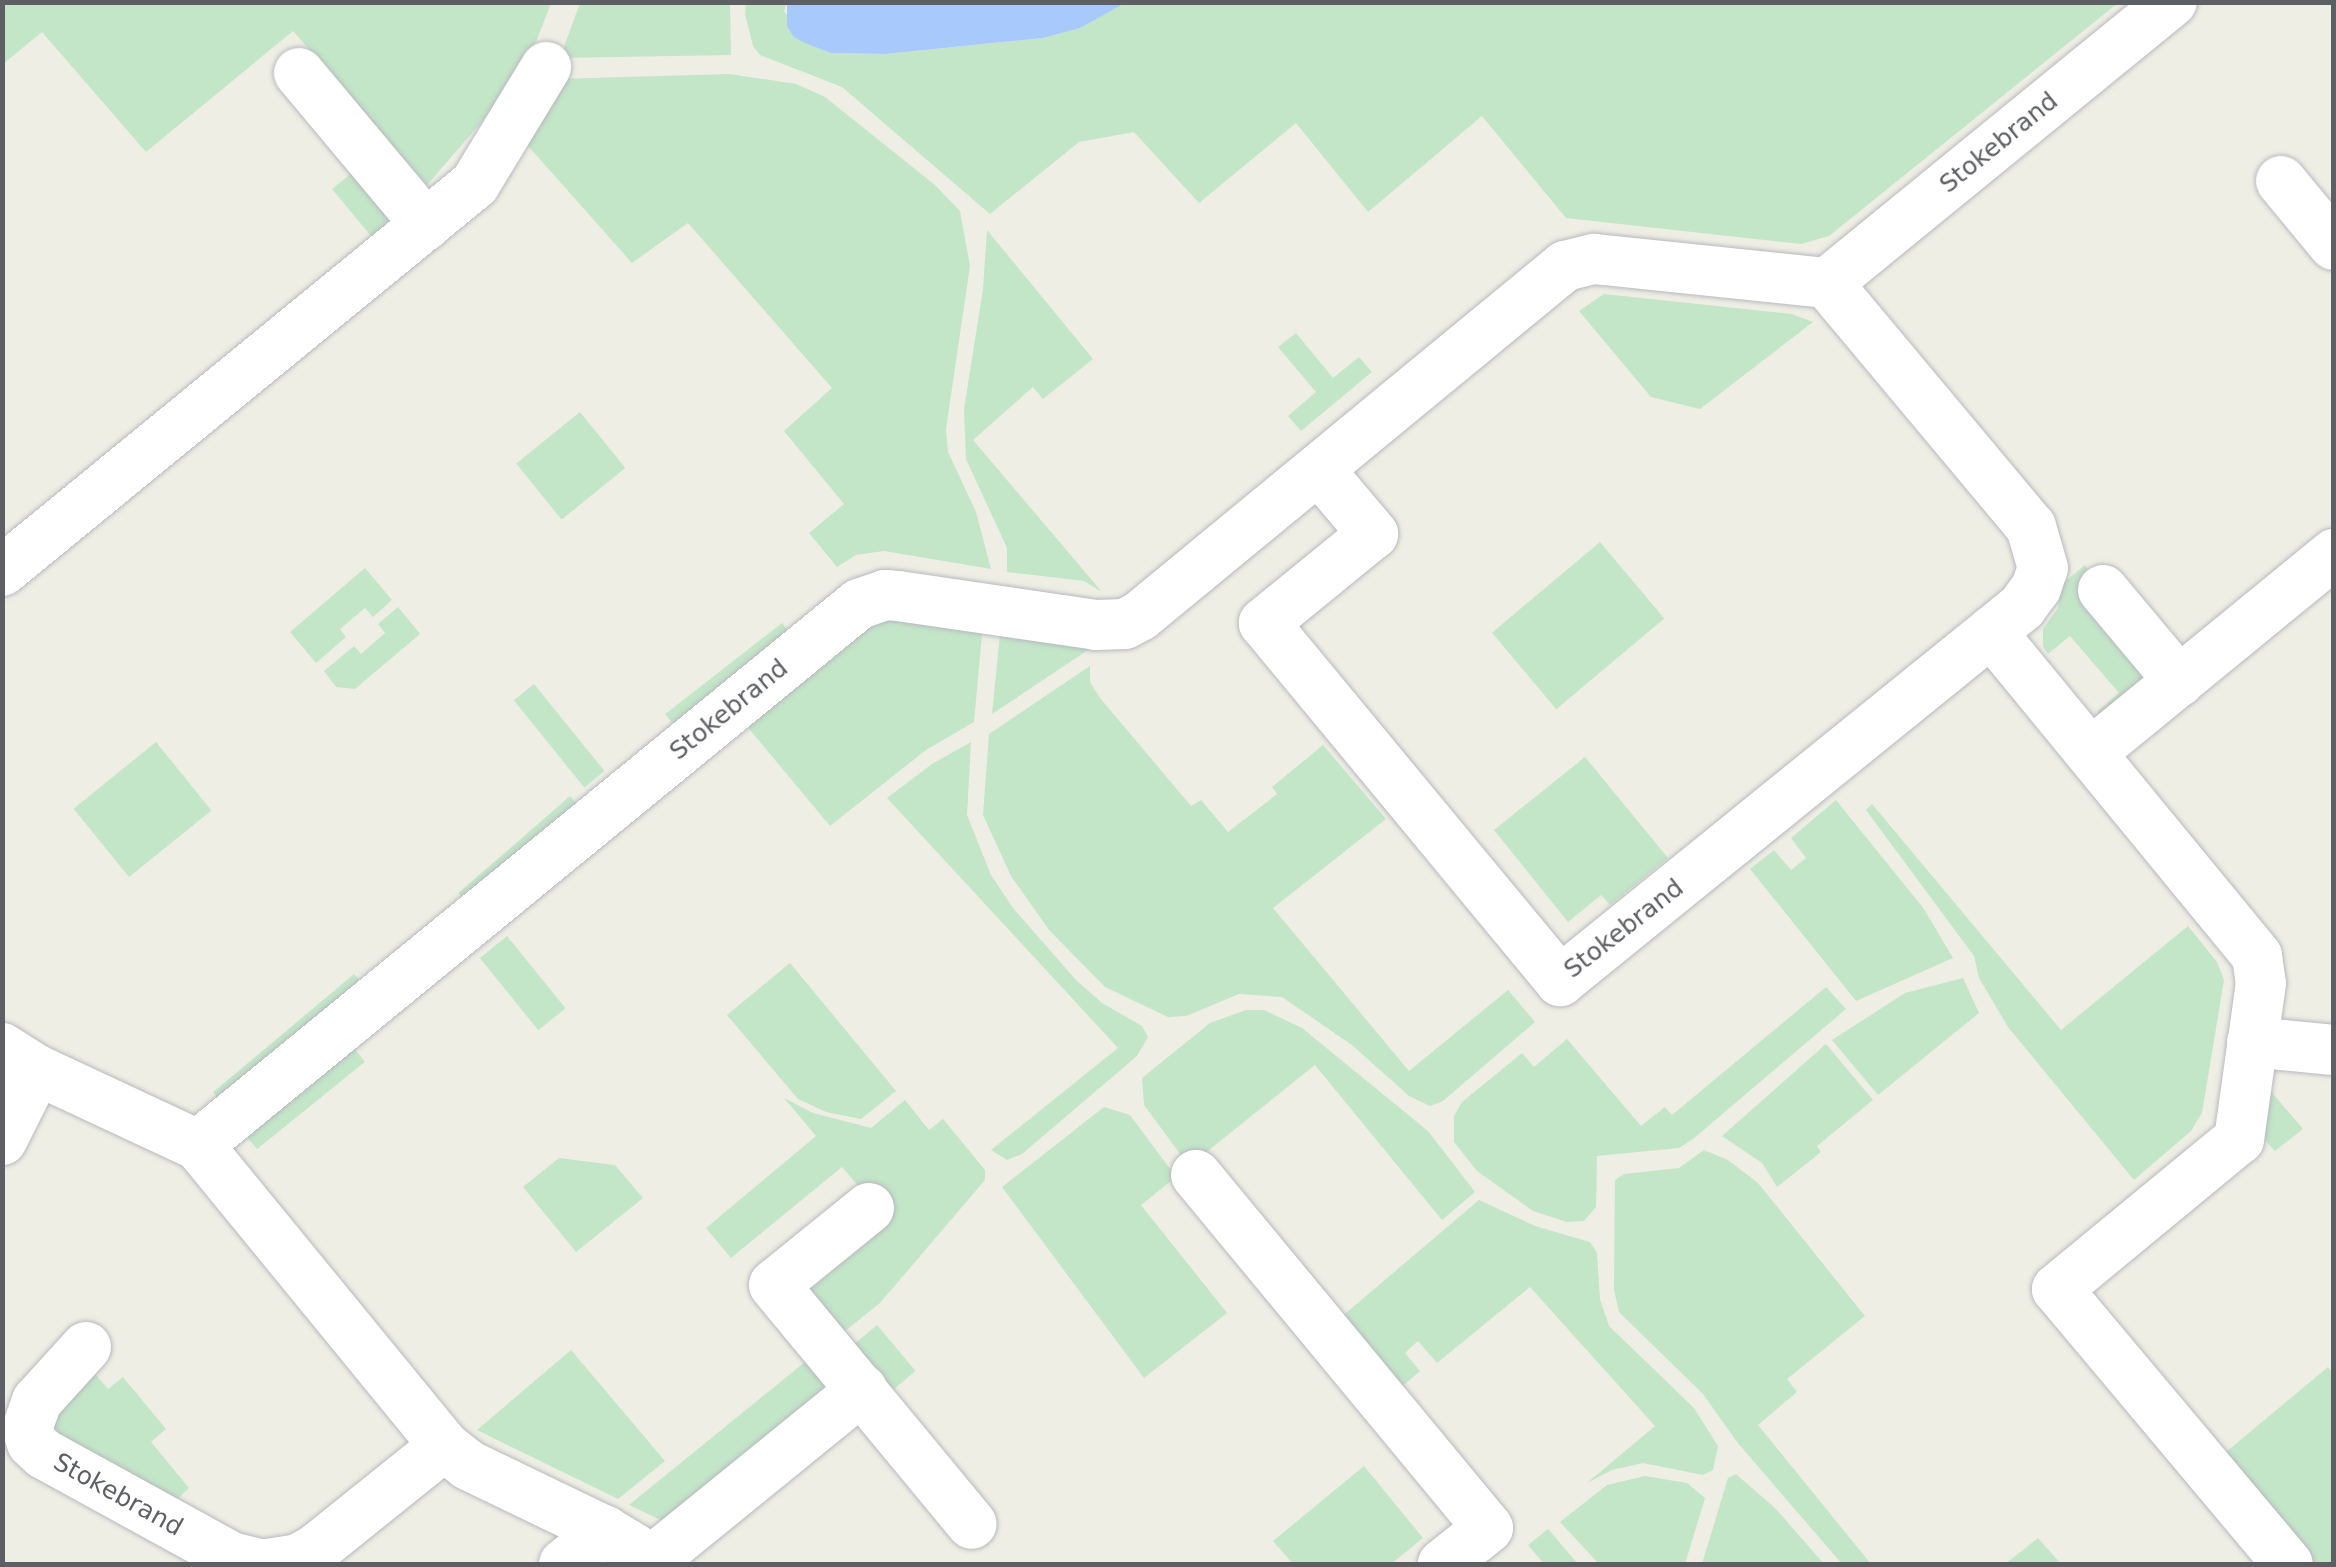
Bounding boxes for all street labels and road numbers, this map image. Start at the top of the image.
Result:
street label: Stokebrand [1934,86,2064,200]
street label: Stokebrand [664,653,794,767]
street label: Stokebrand [1558,873,1690,985]
street label: Stokebrand [48,1447,188,1543]

